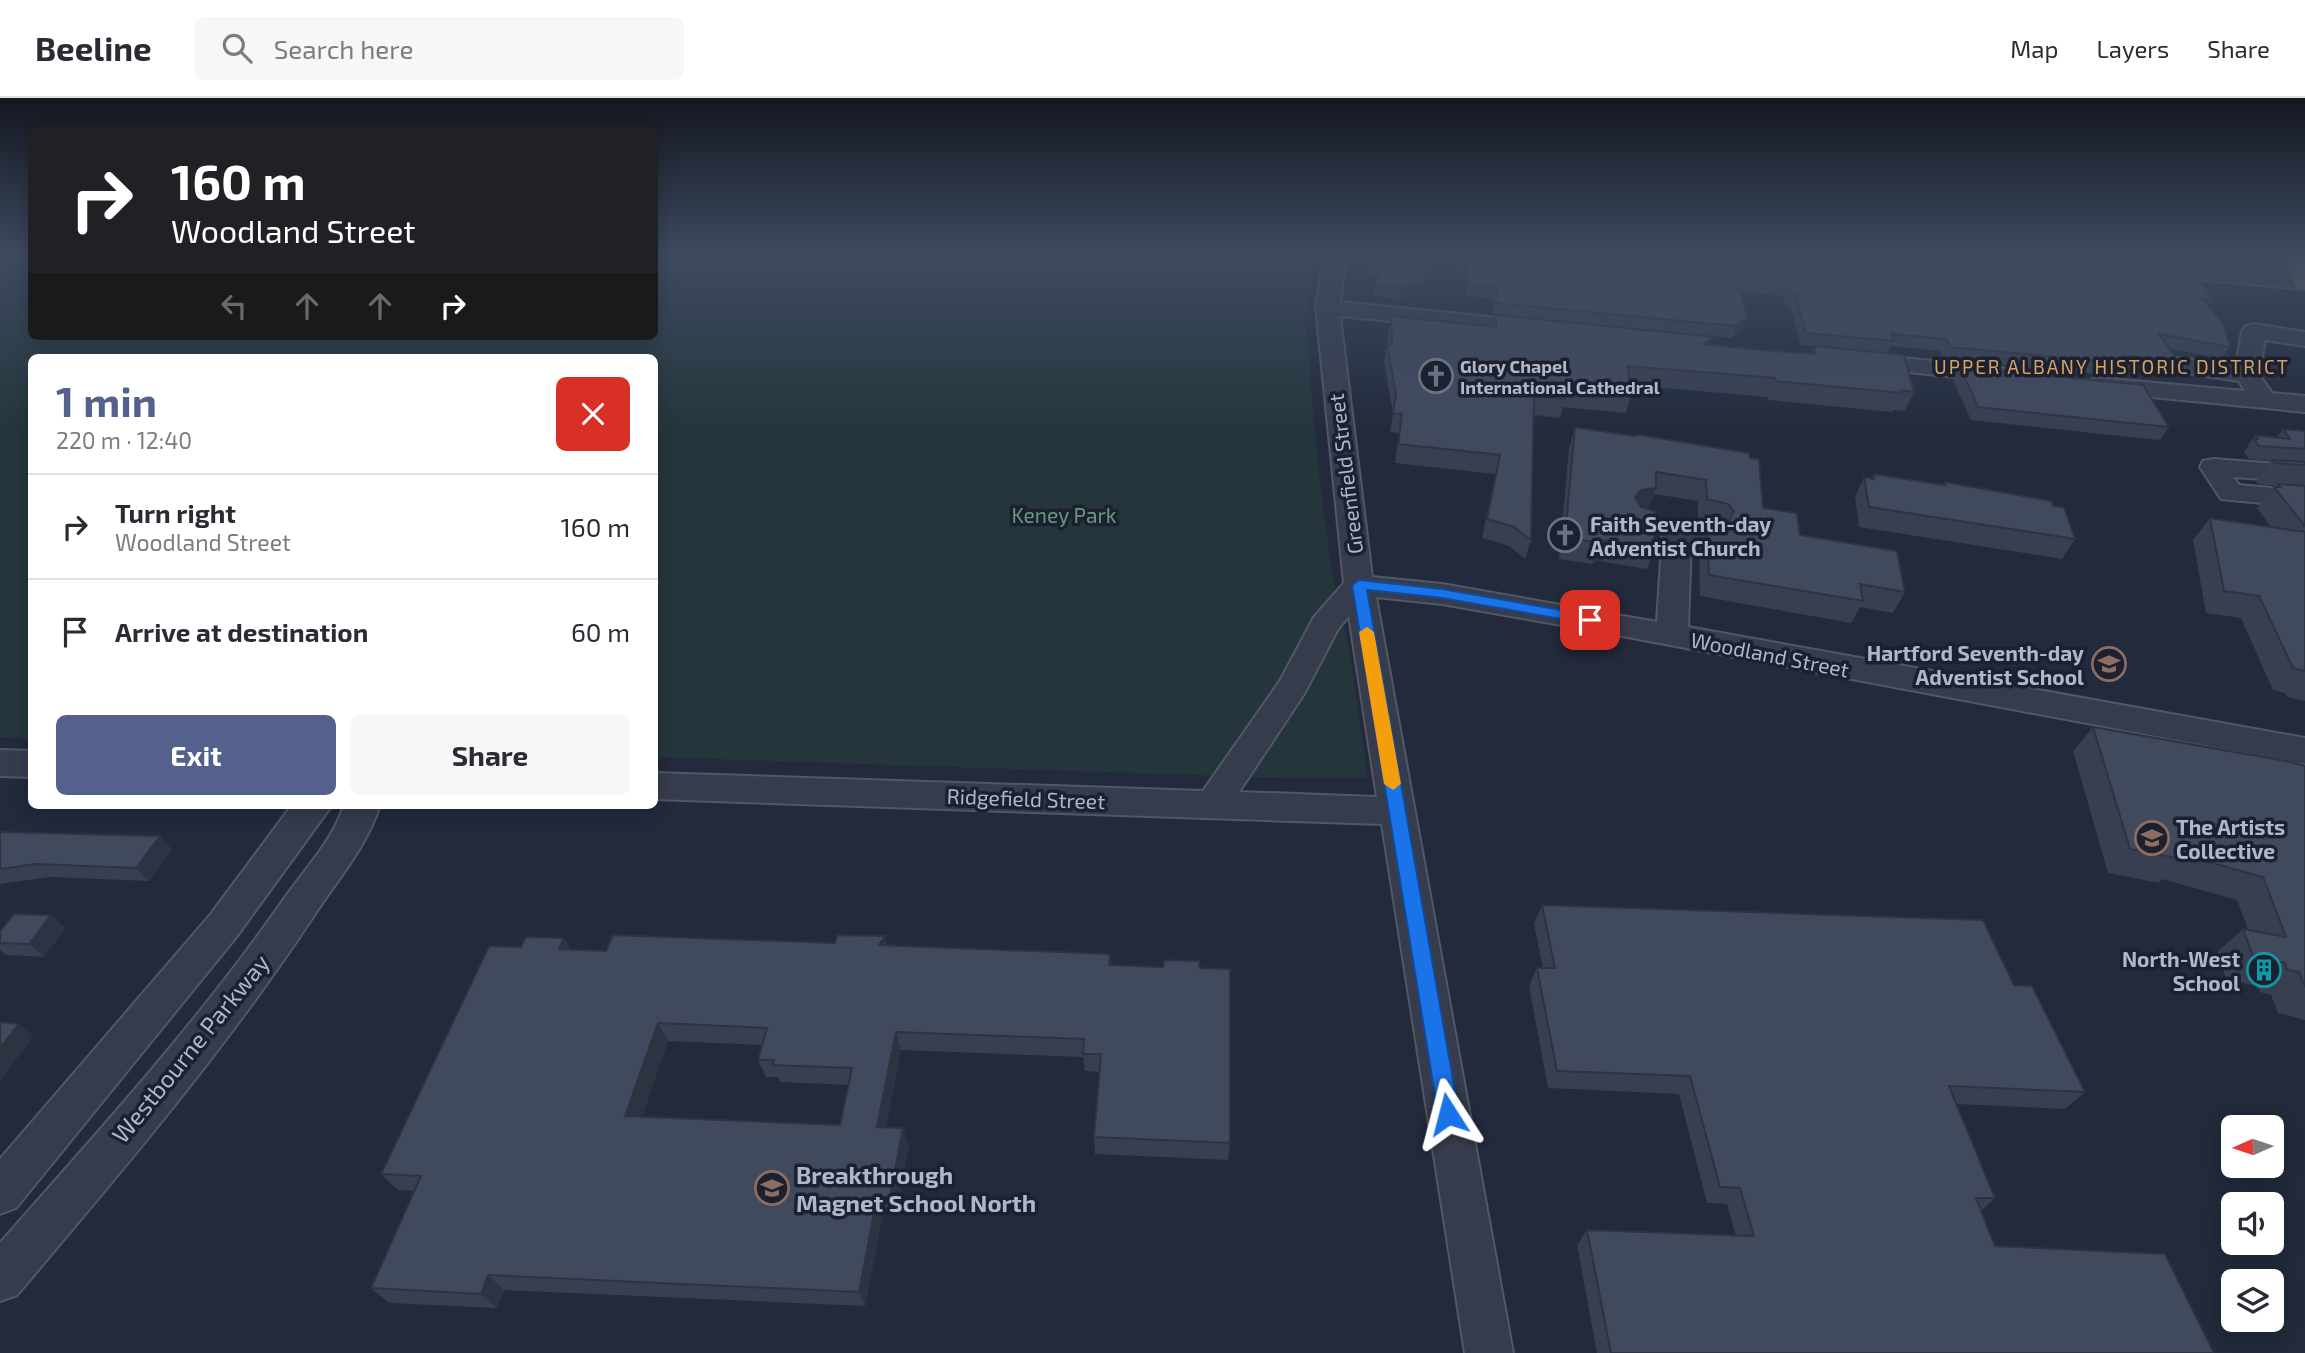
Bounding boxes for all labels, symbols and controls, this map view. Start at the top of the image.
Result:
search box [194,17,684,80]
text: Beeline [35,28,152,68]
icon: search [218,29,256,67]
text: Search here [274,33,413,64]
text: Map [2010,34,2058,63]
text: Layers [2096,34,2169,63]
text: Share [2207,34,2270,63]
text: 160 m [171,151,306,210]
icon: right [56,154,147,245]
text: Woodland Street [171,211,416,249]
icon: left [215,287,253,325]
icon: ahead [288,287,326,325]
icon: ahead [361,287,399,325]
icon: right [434,287,472,325]
place label: Glory Chapel International Cathedral [1460,355,1660,398]
district label: UPPER ALBANY HISTORIC DISTRICT [1934,355,2290,378]
church icon: Glory Chapel International Cathedral [1417,357,1455,395]
text: 1 min [56,375,157,425]
button: close [556,377,630,451]
street label: Greenfield Street [1323,392,1367,556]
text: 220 m · 12:40 [56,426,192,454]
text: Turn right [115,497,236,528]
park label: Keney Park [1011,502,1117,527]
icon: right [56,508,94,546]
text: 160 m [561,511,630,542]
place label: Faith Seventh-day Adventist Church [1590,511,1771,560]
church icon: Faith Seventh-day Adventist Church [1546,516,1584,554]
text: Woodland Street [115,528,291,556]
pin [1560,590,1620,650]
icon: arrive [1571,601,1609,639]
icon: arrive [56,613,94,651]
text: Arrive at destination [115,616,368,647]
text: 60 m [571,616,630,647]
street label: Woodland Street [1689,626,1851,682]
place label: Hartford Seventh-day Adventist School [1867,640,2084,689]
school or university icon: Hartford Seventh-day Adventist School [2090,645,2128,683]
button: Exit [56,715,336,795]
button: Share [350,715,630,795]
street label: Ridgefield Street [946,783,1106,813]
place label: The Artists Collective [2176,814,2285,863]
school or university icon: The Artists Collective [2133,819,2171,857]
place label: North-West School [2122,946,2240,995]
street label: Westbourne Parkway [105,948,275,1148]
building icon: North-West School [2245,951,2283,989]
position arrow [1411,1077,1485,1151]
north arrow [2221,1115,2284,1178]
map controls [2221,1115,2284,1332]
place label: Breakthrough Magnet School North [796,1160,1036,1217]
school or university icon: Breakthrough Magnet School North [753,1169,791,1207]
button: sound [2221,1192,2284,1255]
button: layers [2221,1269,2284,1332]

